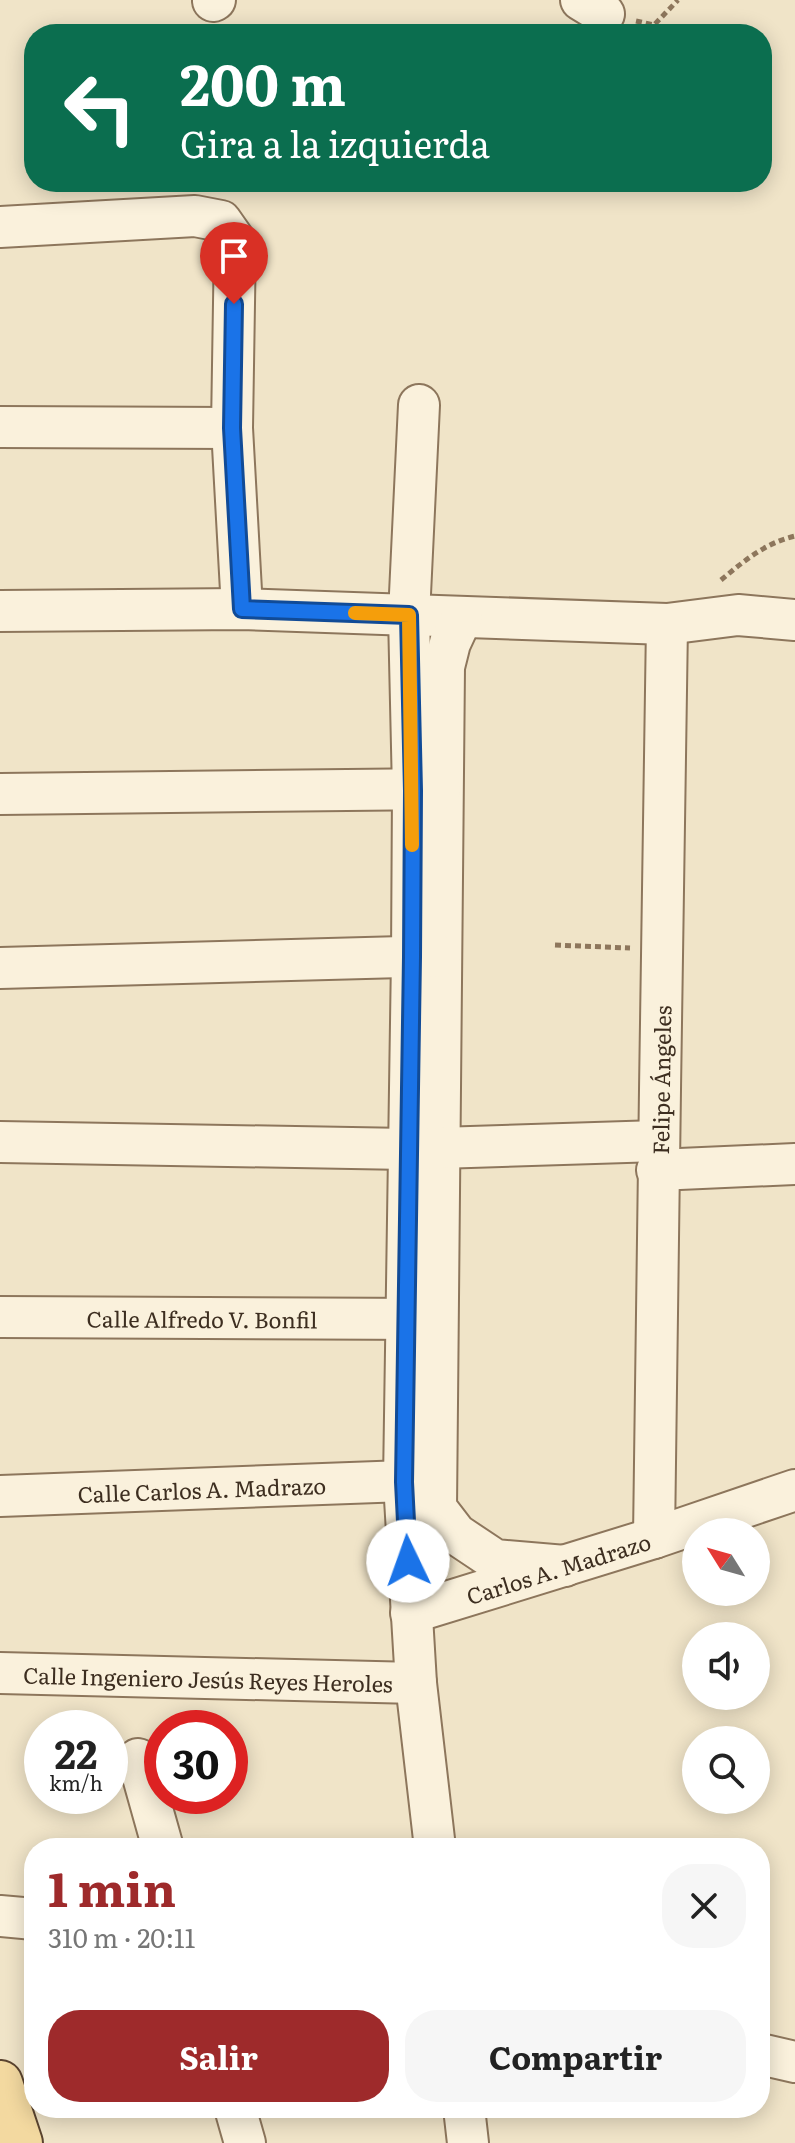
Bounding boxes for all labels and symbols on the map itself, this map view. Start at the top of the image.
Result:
pin [200,222,268,304]
street label: Felipe Ángeles [642,1005,678,1155]
street label: Calle Alfredo V. Bonfil [87,1301,317,1335]
street label: Calle Carlos A. Madrazo [77,1467,327,1510]
north arrow [682,1518,770,1606]
position arrow [366,1519,450,1603]
street label: Carlos A. Madrazo [462,1524,654,1612]
street label: Calle Ingeniero Jesús Reyes Heroles [23,1657,393,1699]
speed limit sign: 30 [144,1710,248,1814]

